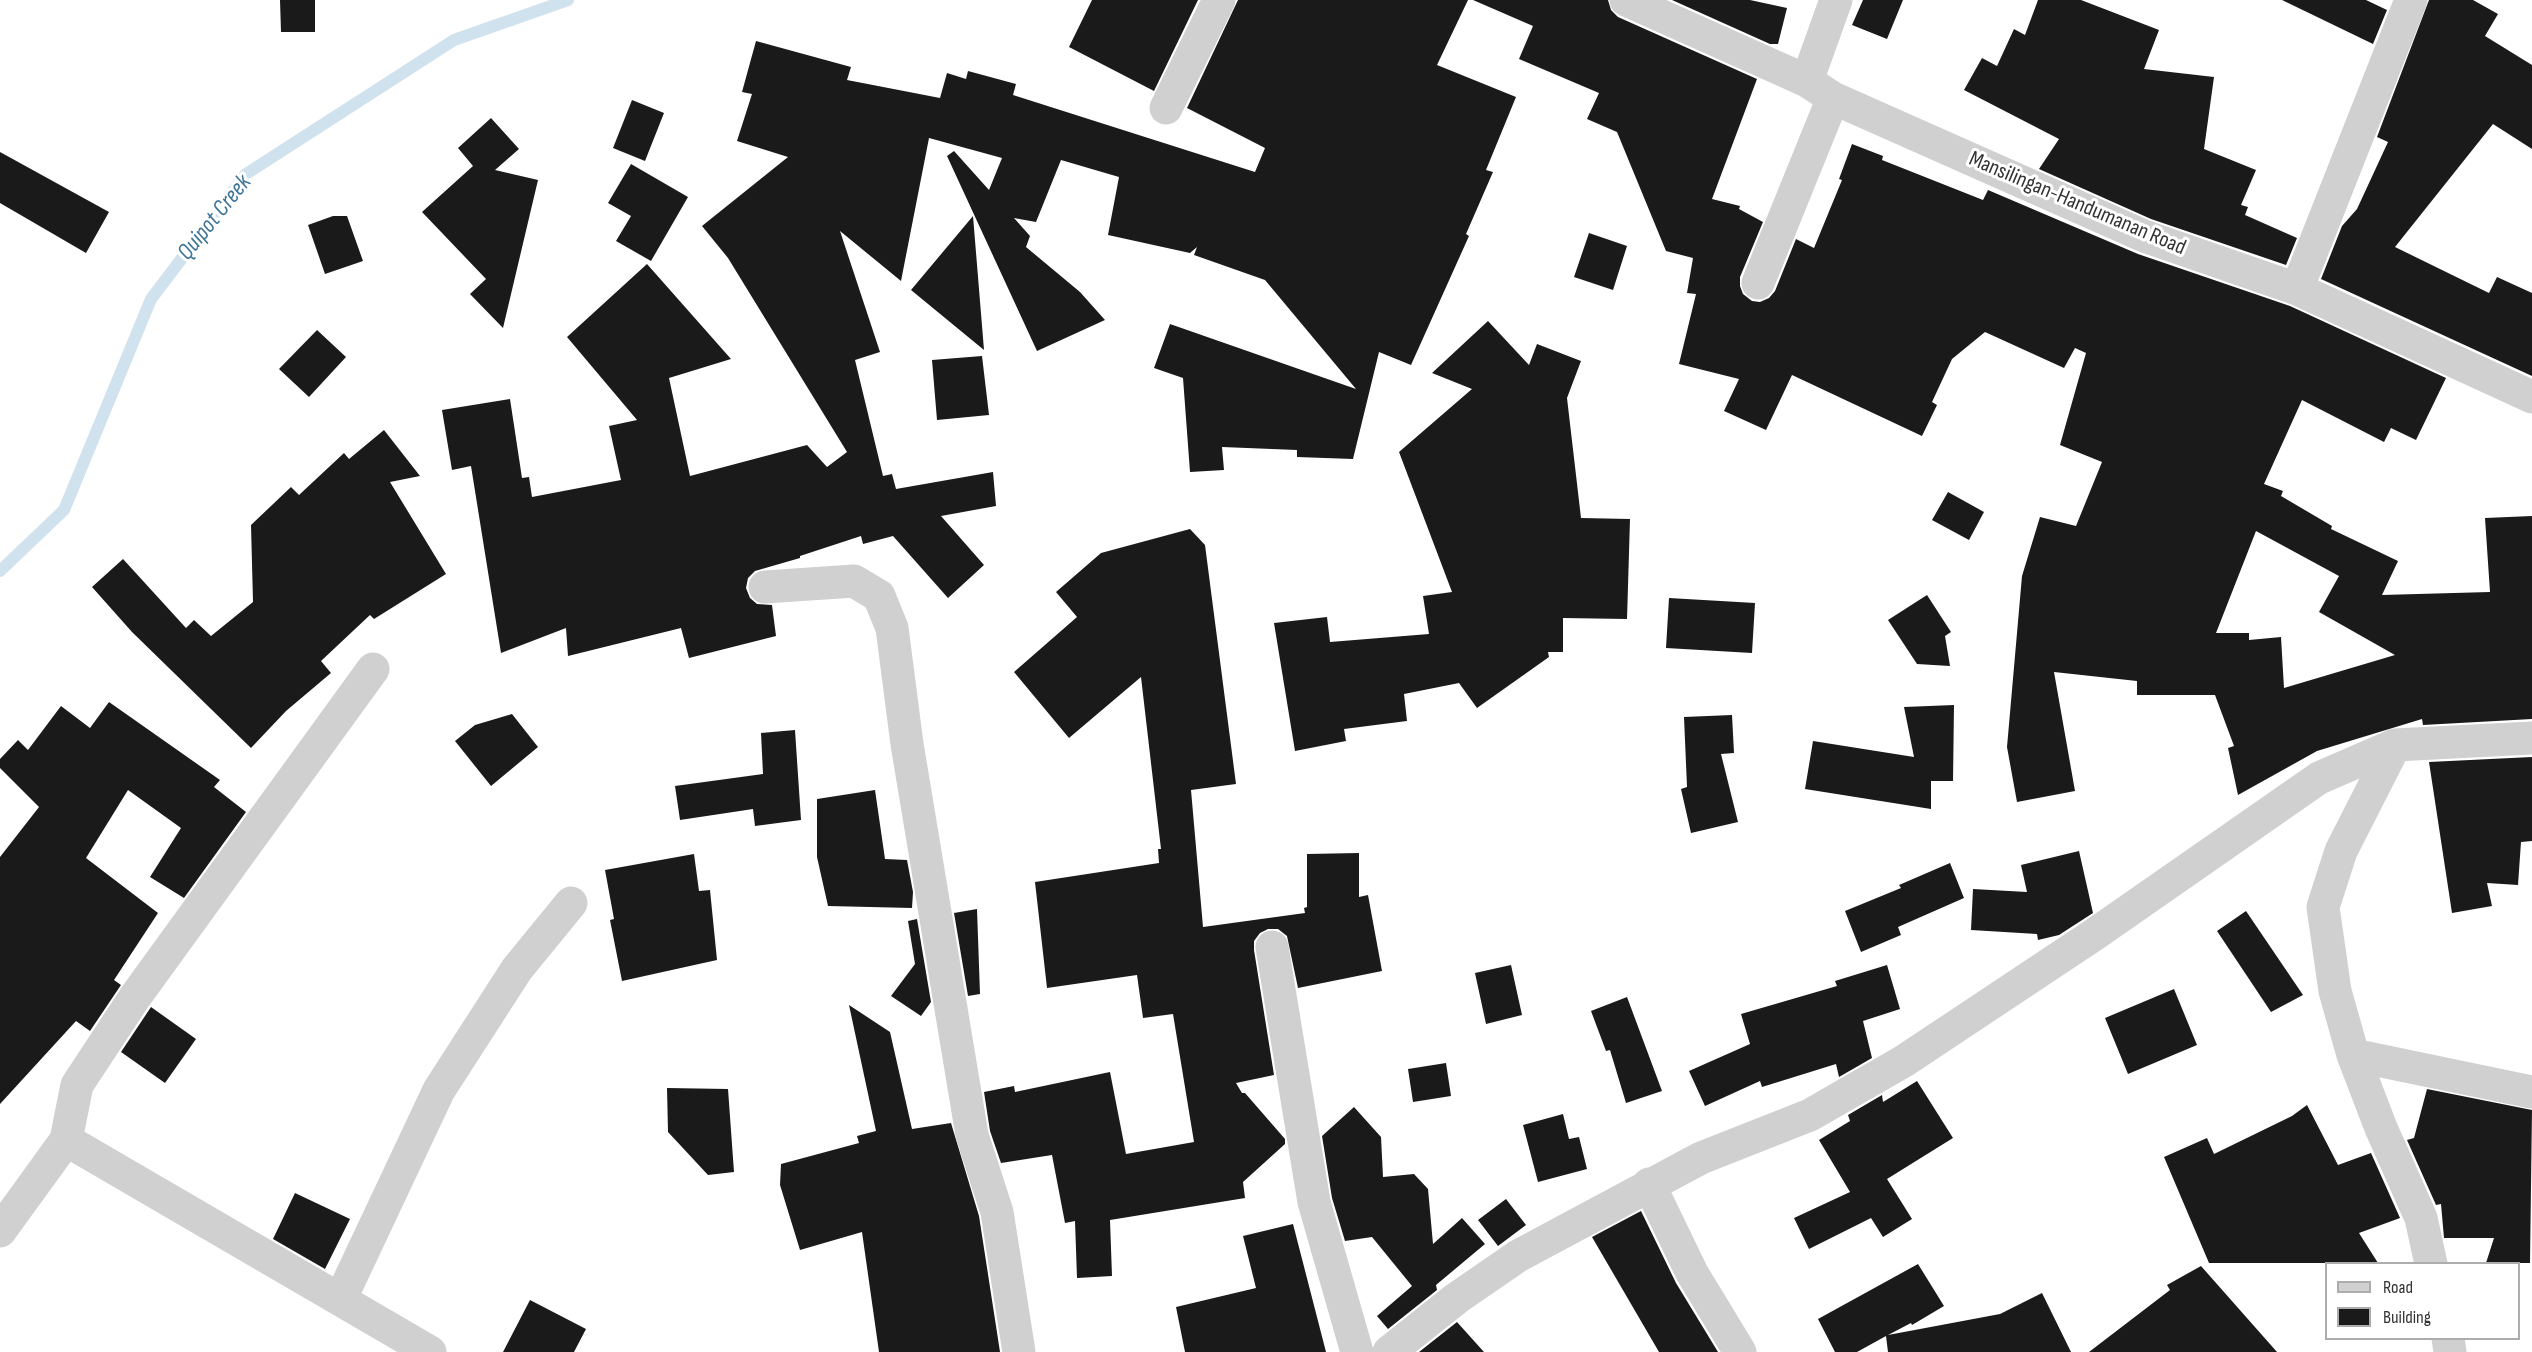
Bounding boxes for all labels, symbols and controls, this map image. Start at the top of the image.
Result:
street label: Mansilingan-Handumanan Road [1965,146,2189,262]
water label: Quipot Creek [172,169,258,267]
legend [2325,1262,2520,1340]
text: Road [2383,1277,2413,1298]
text: Building [2383,1307,2431,1328]

